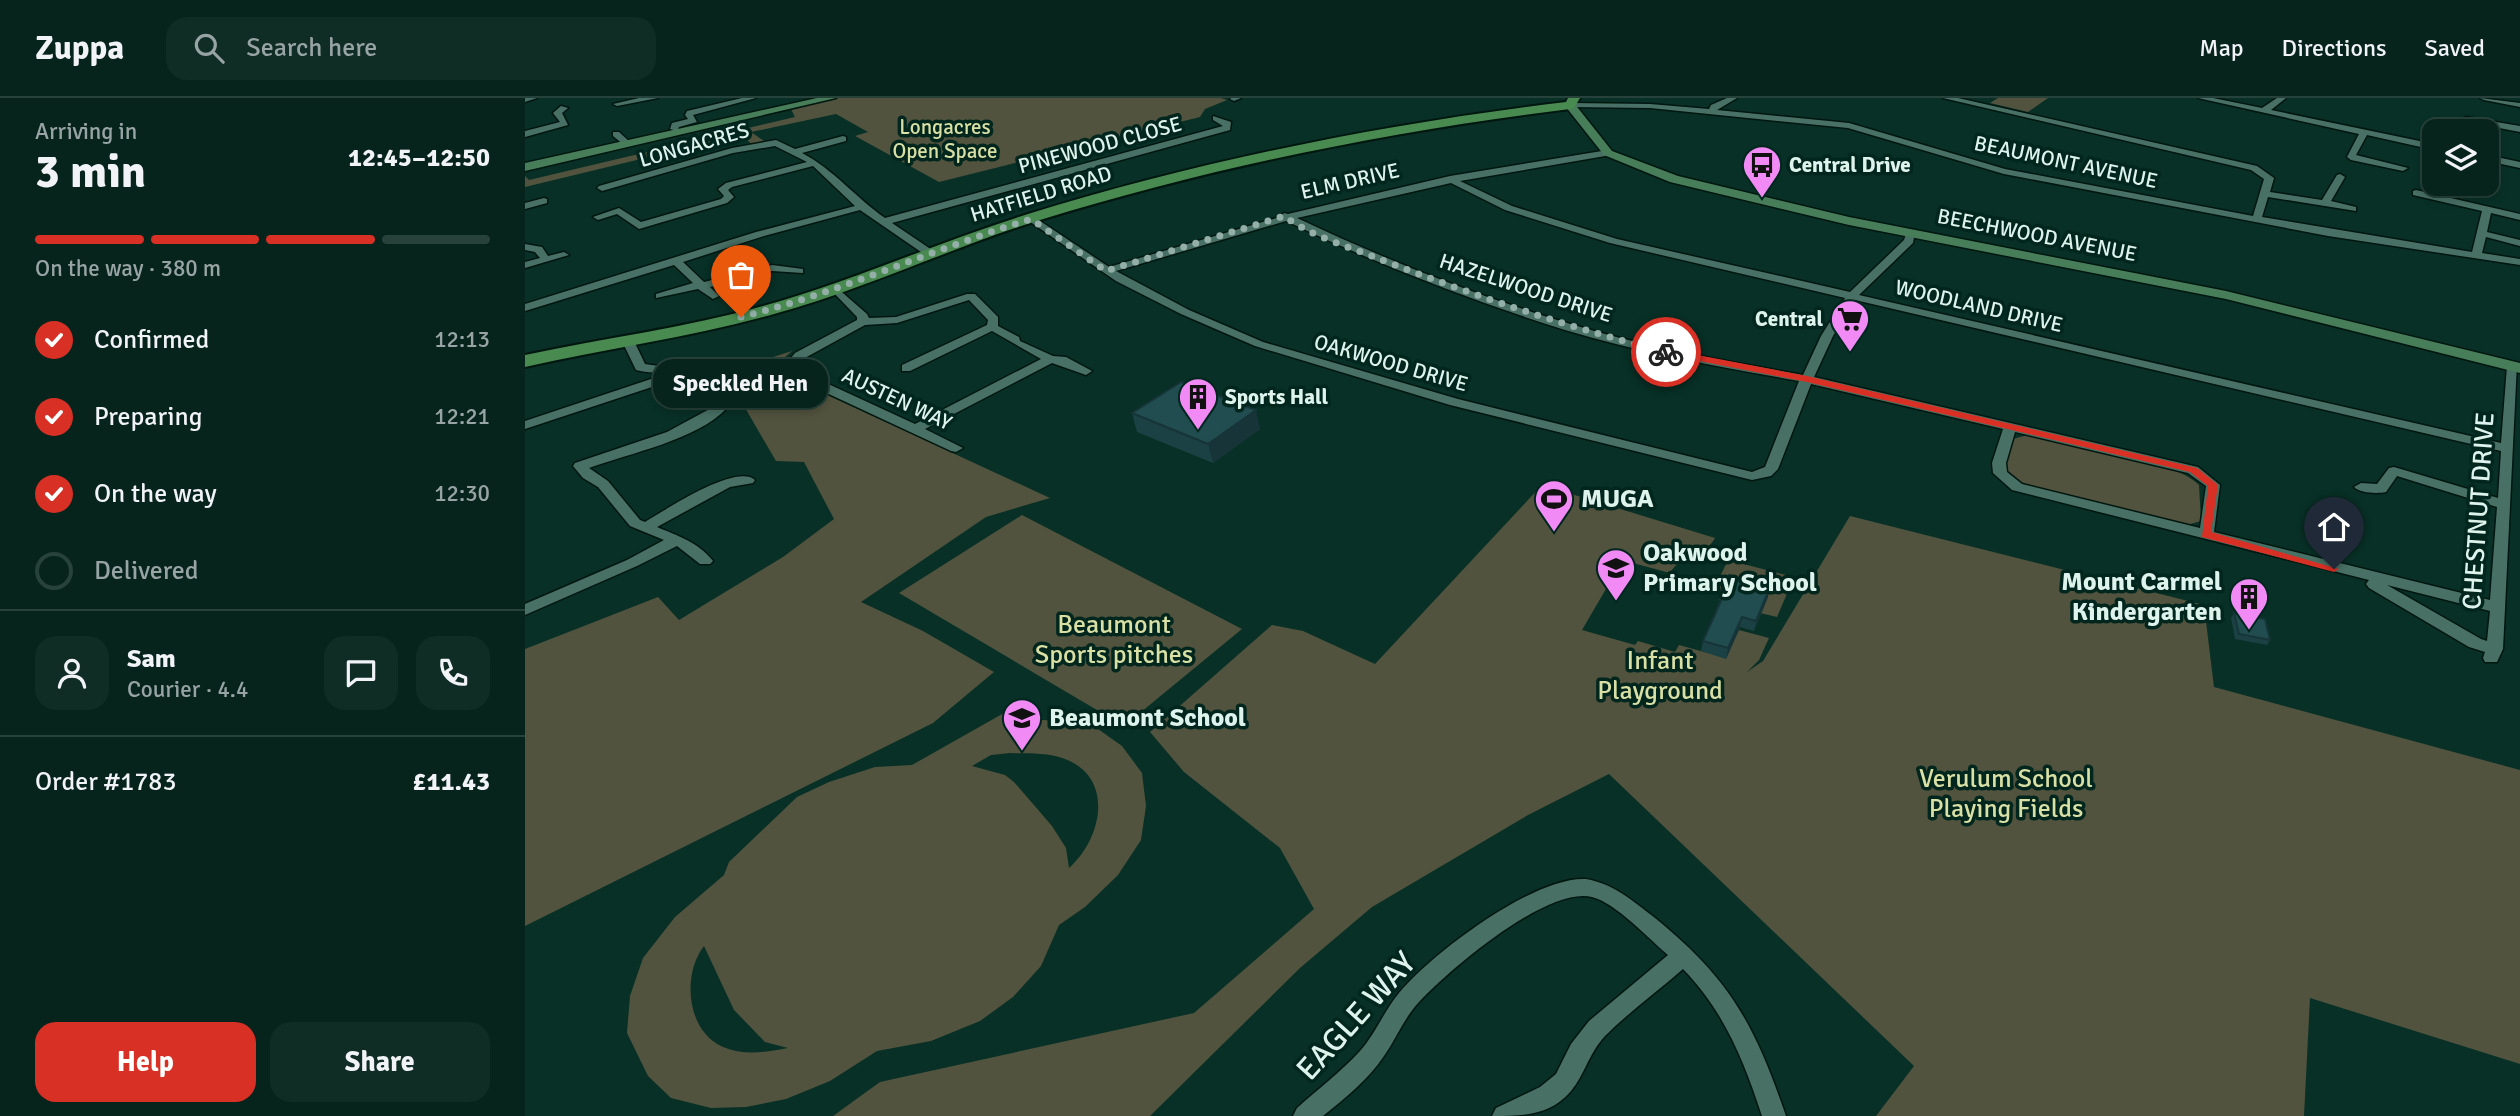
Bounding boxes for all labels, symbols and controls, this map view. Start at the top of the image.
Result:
search box [166,17,656,80]
text: Zuppa [35,28,124,69]
icon: search [190,29,228,67]
text: Search here [246,32,377,64]
text: Map [2199,33,2244,63]
text: Directions [2282,33,2387,63]
text: Saved [2425,33,2485,63]
street label: PINEWOOD CLOSE [1015,111,1185,179]
park label: Longacres Open Space [892,114,998,164]
text: Arriving in [35,117,137,146]
street label: LONGACRES [636,117,752,173]
map controls [2422,119,2499,196]
button: layers [2422,119,2499,196]
street label: BEAUMONT AVENUE [1972,130,2160,194]
text: 12:45–12:50 [348,142,490,174]
text: 3 min [35,144,146,200]
bus stop icon: Central Drive [1741,144,1783,199]
place label: Central Drive [1789,152,1911,178]
street label: ELM DRIVE [1298,157,1402,205]
street label: HATFIELD ROAD [967,160,1115,228]
street label: BEECHWOOD AVENUE [1935,203,2139,267]
pin [711,245,771,317]
street label: HAZELWOOD DRIVE [1436,248,1616,328]
text: On the way · 380 m [35,254,221,283]
icon: bag [722,256,760,294]
street label: WOODLAND DRIVE [1893,274,2065,338]
supermarket icon: Central [1829,298,1871,353]
place label: Central [1755,306,1823,332]
courier [1631,317,1701,387]
icon: check [35,321,73,359]
text: Confirmed [94,324,209,356]
text: 12:13 [434,325,490,354]
street label: OAKWOOD DRIVE [1311,329,1471,397]
icon: bike [1647,333,1685,371]
callout: Speckled Hen [653,359,829,408]
street label: AUSTEN WAY [838,362,956,436]
text: Speckled Hen [673,369,808,398]
building icon: Sports Hall [1177,376,1219,431]
place label: Sports Hall [1225,384,1328,410]
icon: check [35,398,73,436]
text: Preparing [94,401,202,433]
text: 12:21 [434,402,490,431]
street label: CHESTNUT DRIVE [2456,411,2502,611]
icon: check [35,475,73,513]
text: On the way [94,478,217,510]
sports icon: MUGA [1533,478,1575,533]
text: 12:30 [434,479,490,508]
place label: MUGA [1581,483,1654,515]
pin [2304,497,2364,569]
icon: home [2315,508,2353,546]
place label: Oakwood Primary School [1643,537,1817,599]
school or university icon: Oakwood Primary School [1595,547,1637,602]
text: Delivered [94,555,199,587]
place label: Mount Carmel Kindergarten [2061,566,2222,628]
building icon: Mount Carmel Kindergarten [2228,576,2270,631]
park label: Beaumont Sports pitches [1035,609,1193,671]
button: person [35,636,109,710]
button: chat [324,636,398,710]
button: phone [416,636,490,710]
text: Sam [127,643,176,675]
park label: Infant Playground [1597,645,1723,707]
text: Courier · 4.4 [127,675,248,704]
school or university icon: Beaumont School [1001,697,1043,752]
place label: Beaumont School [1049,702,1246,734]
park label: Verulum School Playing Fields [1919,763,2093,825]
text: Order #1783 [35,766,176,798]
text: £11.43 [412,766,490,798]
street label: EAGLE WAY [1288,944,1424,1088]
button: Help [35,1022,256,1102]
button: Share [270,1022,490,1102]

